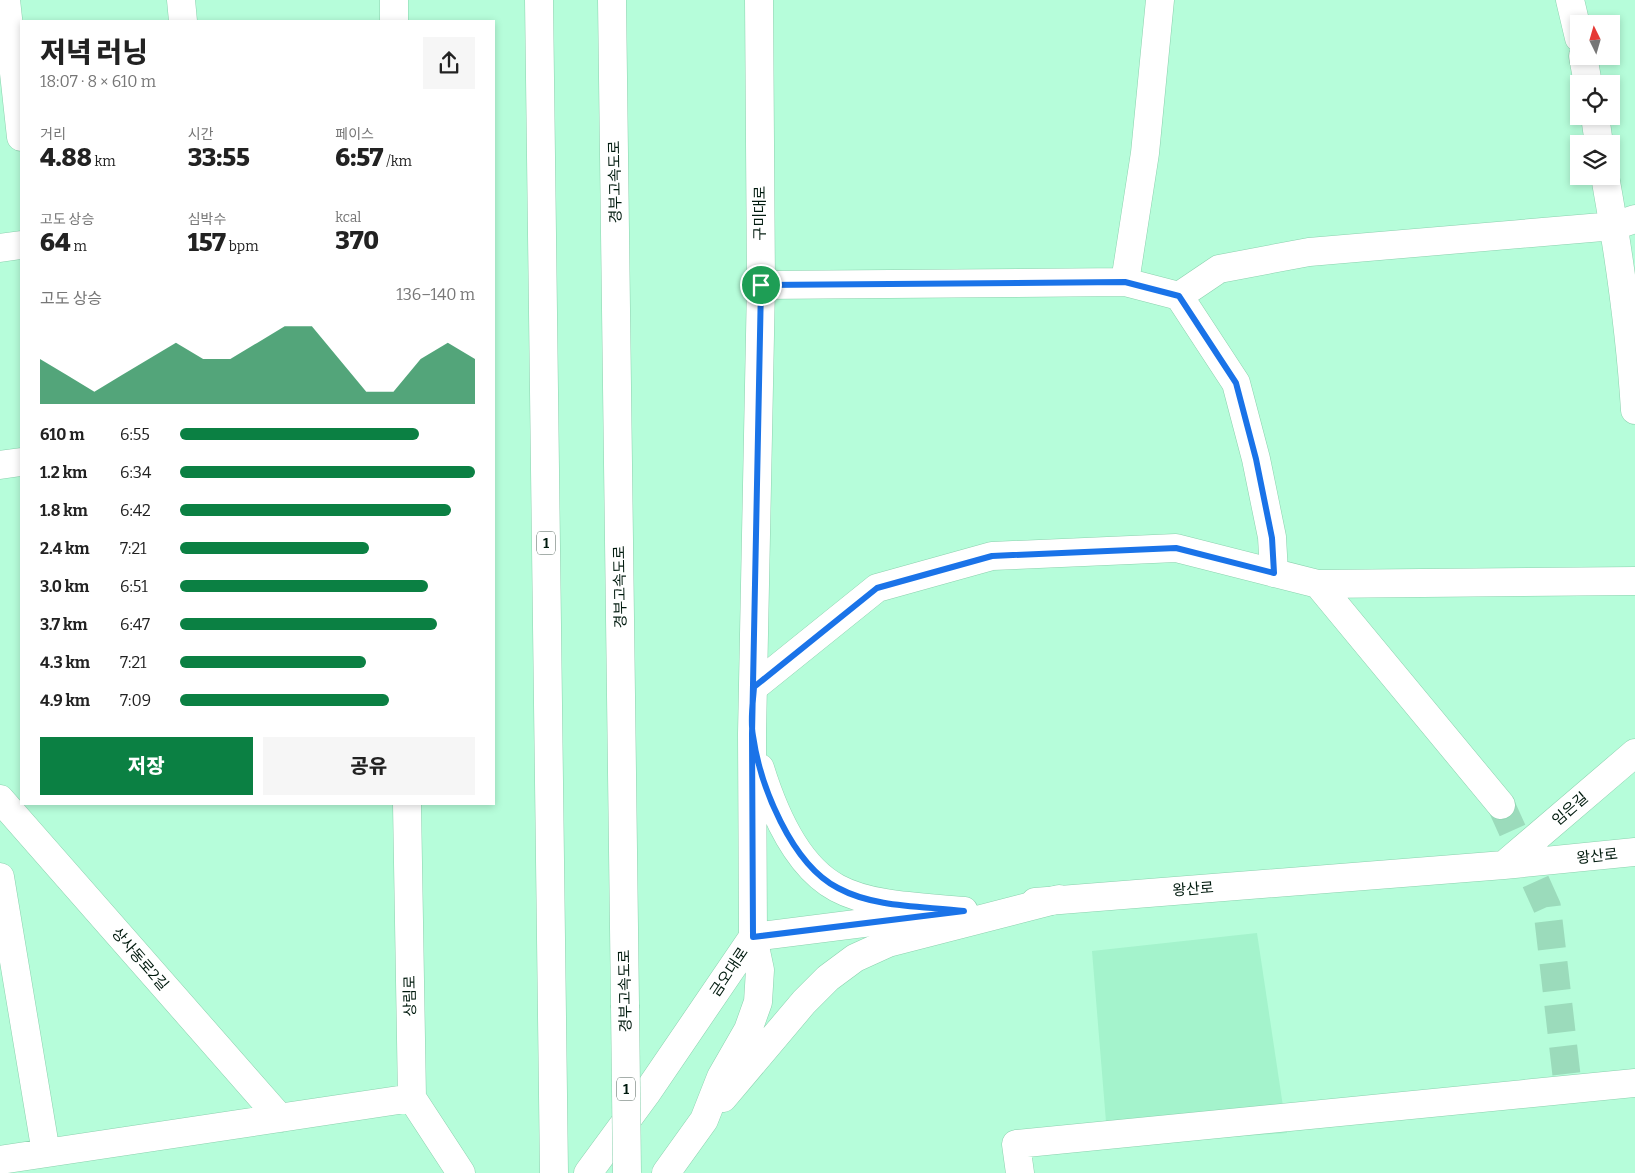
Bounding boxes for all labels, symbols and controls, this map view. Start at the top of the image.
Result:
north arrow [1570,15,1620,65]
map controls [1570,15,1620,185]
text: 저녁 러닝 [40,36,148,69]
button: share [423,37,475,89]
text: 18:07 · 8 × 610 m [40,72,156,91]
button: locate [1570,75,1620,125]
text: 거리 [40,126,66,143]
text: 시간 [188,126,213,143]
text: 페이스 [335,126,374,143]
button: layers [1570,135,1620,185]
street label: 경부고속도로 [605,140,625,224]
text: 4.88 [40,143,92,173]
text: 33:55 [188,143,250,173]
text: 6:57 [335,143,383,173]
text: km [92,153,116,170]
text: /km [383,153,412,170]
street label: 구미대로 [751,185,769,241]
text: kcal [335,209,361,226]
text: 고도 상승 [40,211,94,228]
text: 심박수 [188,211,226,228]
text: 370 [335,226,379,256]
text: 64 [40,228,71,258]
text: 157 [188,228,226,258]
text: m [71,238,87,255]
text: bpm [226,238,259,255]
pin [740,264,782,306]
icon: arrive [747,271,775,299]
text: 136–140 m [396,285,475,304]
text: 고도 상승 [40,289,102,308]
text: 610 m [40,425,84,444]
text: 6:55 [120,425,150,444]
text: 1.2 km [40,463,87,482]
text: 6:34 [120,463,151,482]
text: 1.8 km [40,501,88,520]
text: 6:42 [120,501,151,520]
road number: 1 [537,532,555,554]
text: 2.4 km [40,539,90,558]
text: 7:21 [120,539,147,558]
street label: 경부고속도로 [610,545,630,629]
text: 3.0 km [40,577,89,596]
text: 6:51 [120,577,148,596]
text: 3.7 km [40,615,88,634]
text: 6:47 [120,615,150,634]
text: 4.3 km [40,653,90,672]
text: 7:21 [120,653,147,672]
text: 4.9 km [40,691,90,710]
text: 7:09 [120,691,151,710]
button: 저장 [40,737,253,795]
button: 공유 [263,737,475,795]
street label: 임은길 [1548,789,1592,829]
street label: 왕산로 [1575,845,1619,867]
street label: 왕산로 [1172,879,1214,899]
street label: 상사동로2길 [108,924,172,994]
street label: 금오대로 [706,944,752,1000]
street label: 경부고속도로 [615,949,635,1033]
street label: 상림로 [401,975,419,1017]
road number: 1 [617,1078,635,1100]

